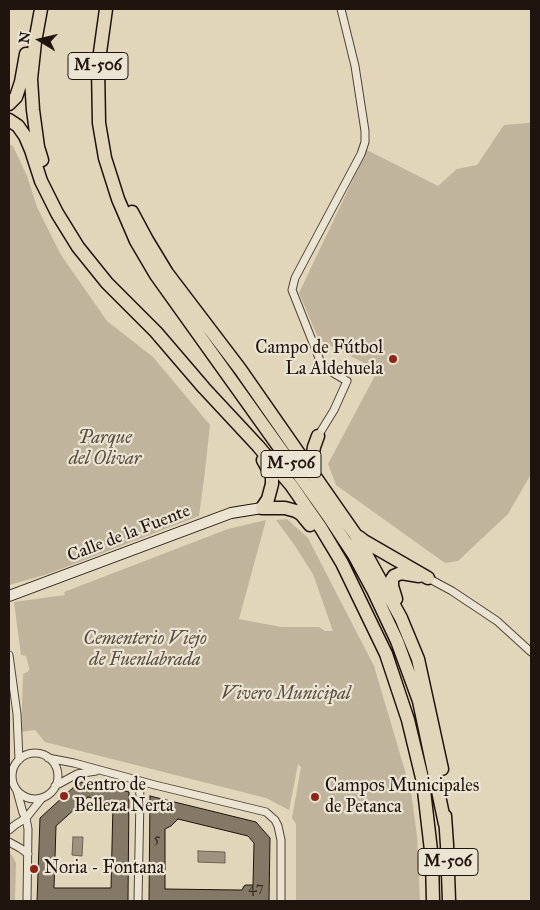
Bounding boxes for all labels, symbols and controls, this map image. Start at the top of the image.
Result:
north arrow [15,15,65,65]
text: N [15,30,34,45]
road number: M-506 [68,52,128,80]
place label: Campo de Fútbol La Aldehuela [255,338,383,380]
marker: Campo de Fútbol La Aldehuela [387,353,399,365]
park label: Parque del Olivar [69,428,141,470]
road number: M-506 [261,450,321,478]
street label: Calle de la Fuente [65,501,193,567]
park label: Cementerio Viejo de Fuenlabrada [83,629,207,672]
park label: Vivero Municipal [221,684,351,706]
place label: Centro de Belleza Nerta [74,775,174,818]
place label: Campos Municipales de Petanca [325,776,479,819]
marker: Centro de Belleza Nerta [58,790,70,802]
marker: Campos Municipales de Petanca [309,791,321,803]
house number: 5 [154,830,160,848]
road number: M-506 [418,849,478,876]
place label: Noria - Fontana [44,858,164,880]
marker: Noria - Fontana [28,863,40,875]
house number: 47 [248,879,264,897]

